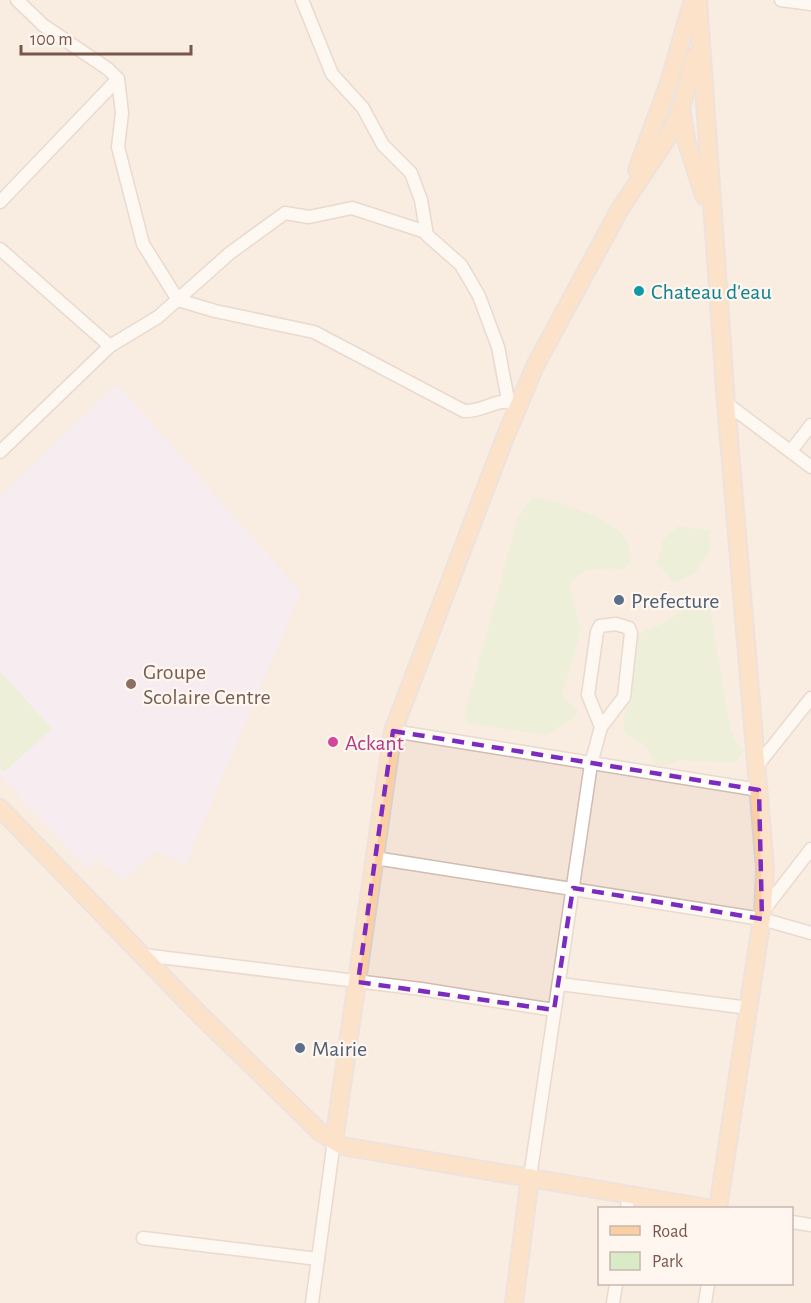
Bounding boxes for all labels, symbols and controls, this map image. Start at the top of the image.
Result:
scale bar [21,18,190,56]
text: 100 m [30,31,73,49]
place label: Chateau d'eau [651,281,772,303]
marker: Chateau d'eau [632,284,646,298]
place label: Prefecture [631,590,719,612]
marker: Prefecture [612,593,626,607]
place label: Groupe Scolaire Centre [143,661,271,708]
marker: Groupe Scolaire Centre [124,677,138,691]
place label: Ackant [345,732,404,754]
marker: Ackant [326,735,340,749]
place label: Mairie [312,1038,367,1060]
marker: Mairie [293,1041,307,1055]
legend [598,1207,793,1285]
text: Road [652,1223,688,1241]
text: Park [652,1253,684,1271]

